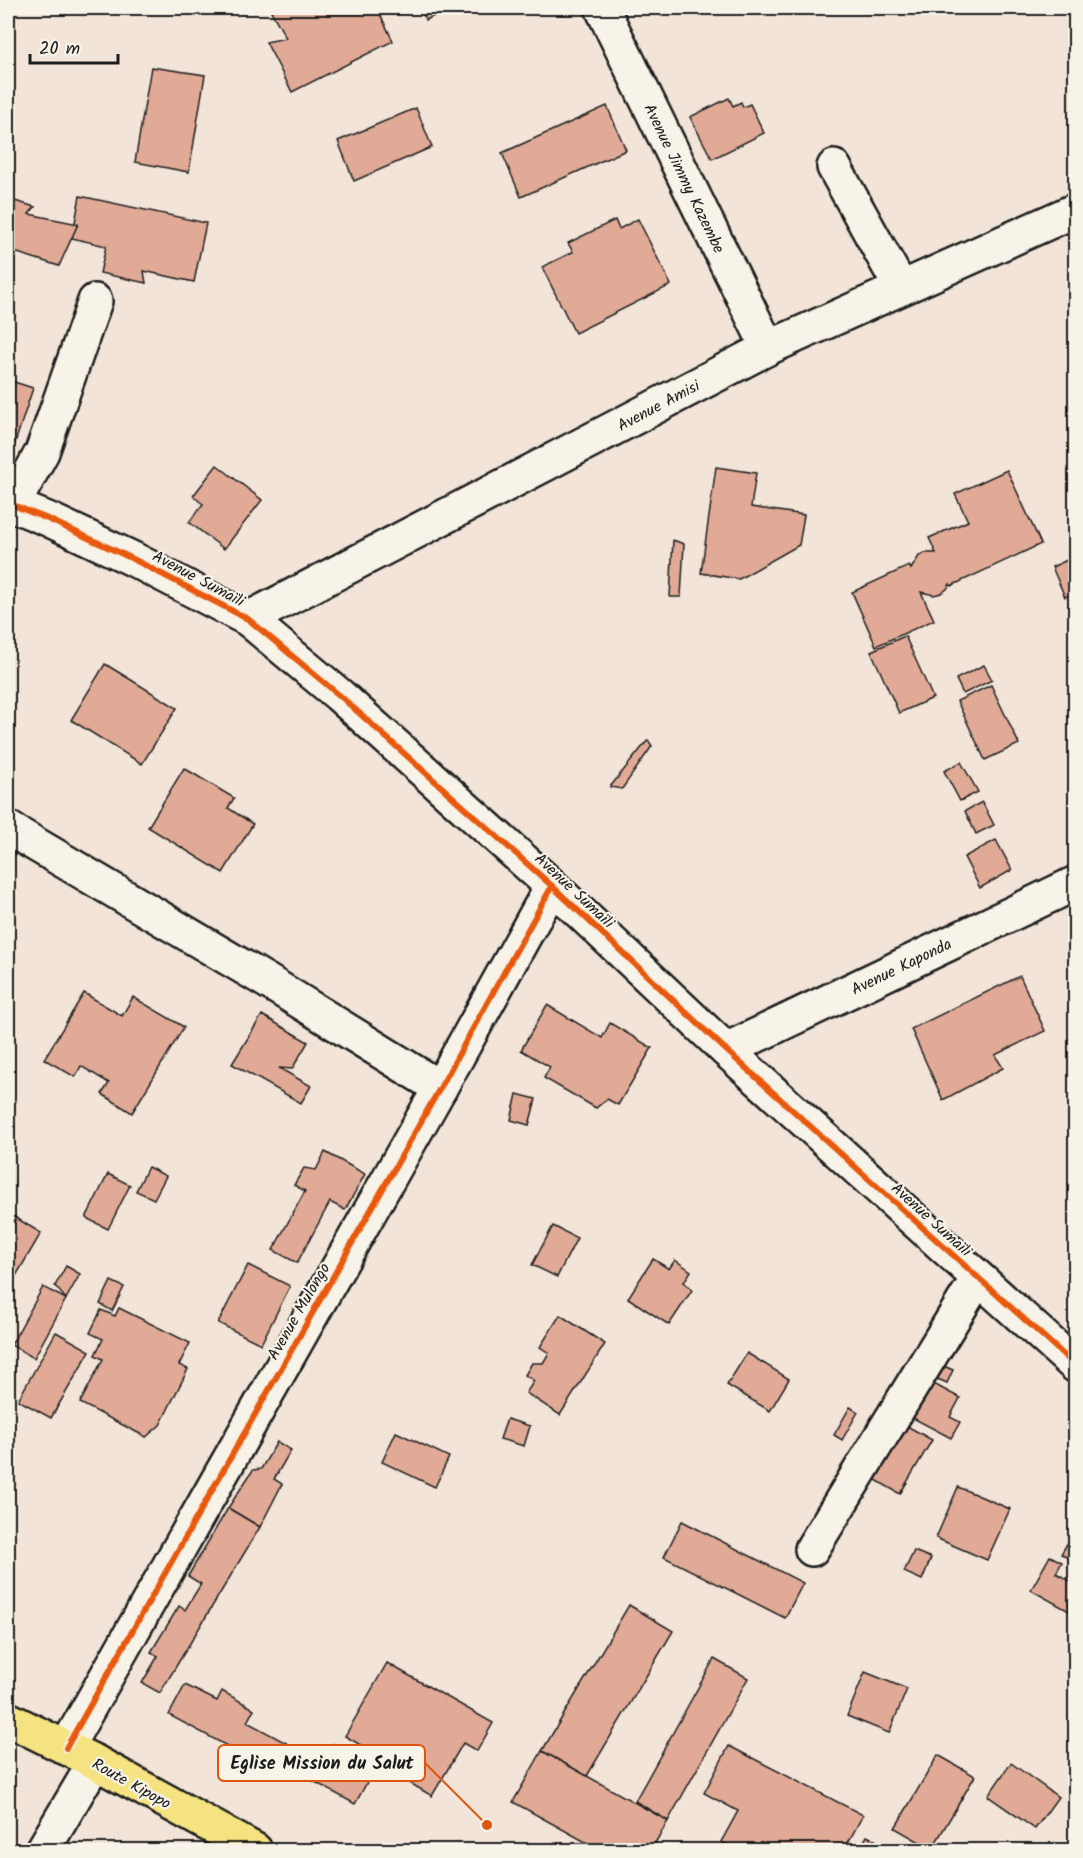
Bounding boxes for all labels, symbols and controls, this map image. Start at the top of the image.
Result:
scale bar [30,27,118,65]
text: 20 m [39,35,80,64]
street label: Avenue Jimmy Kazembe [637,100,731,258]
street label: Avenue Amisi [613,374,706,439]
street label: Avenue Sumaïli [148,544,250,615]
street label: Avenue Sumaïli [528,847,620,936]
street label: Avenue Kaponda [847,932,956,1003]
street label: Avenue Sumaïli [885,1177,978,1264]
street label: Avenue Mulongo [261,1259,337,1365]
callout: Eglise Mission du Salut [218,1745,425,1781]
text: Eglise Mission du Salut [230,1750,414,1779]
street label: Route Kipopo [87,1752,175,1816]

